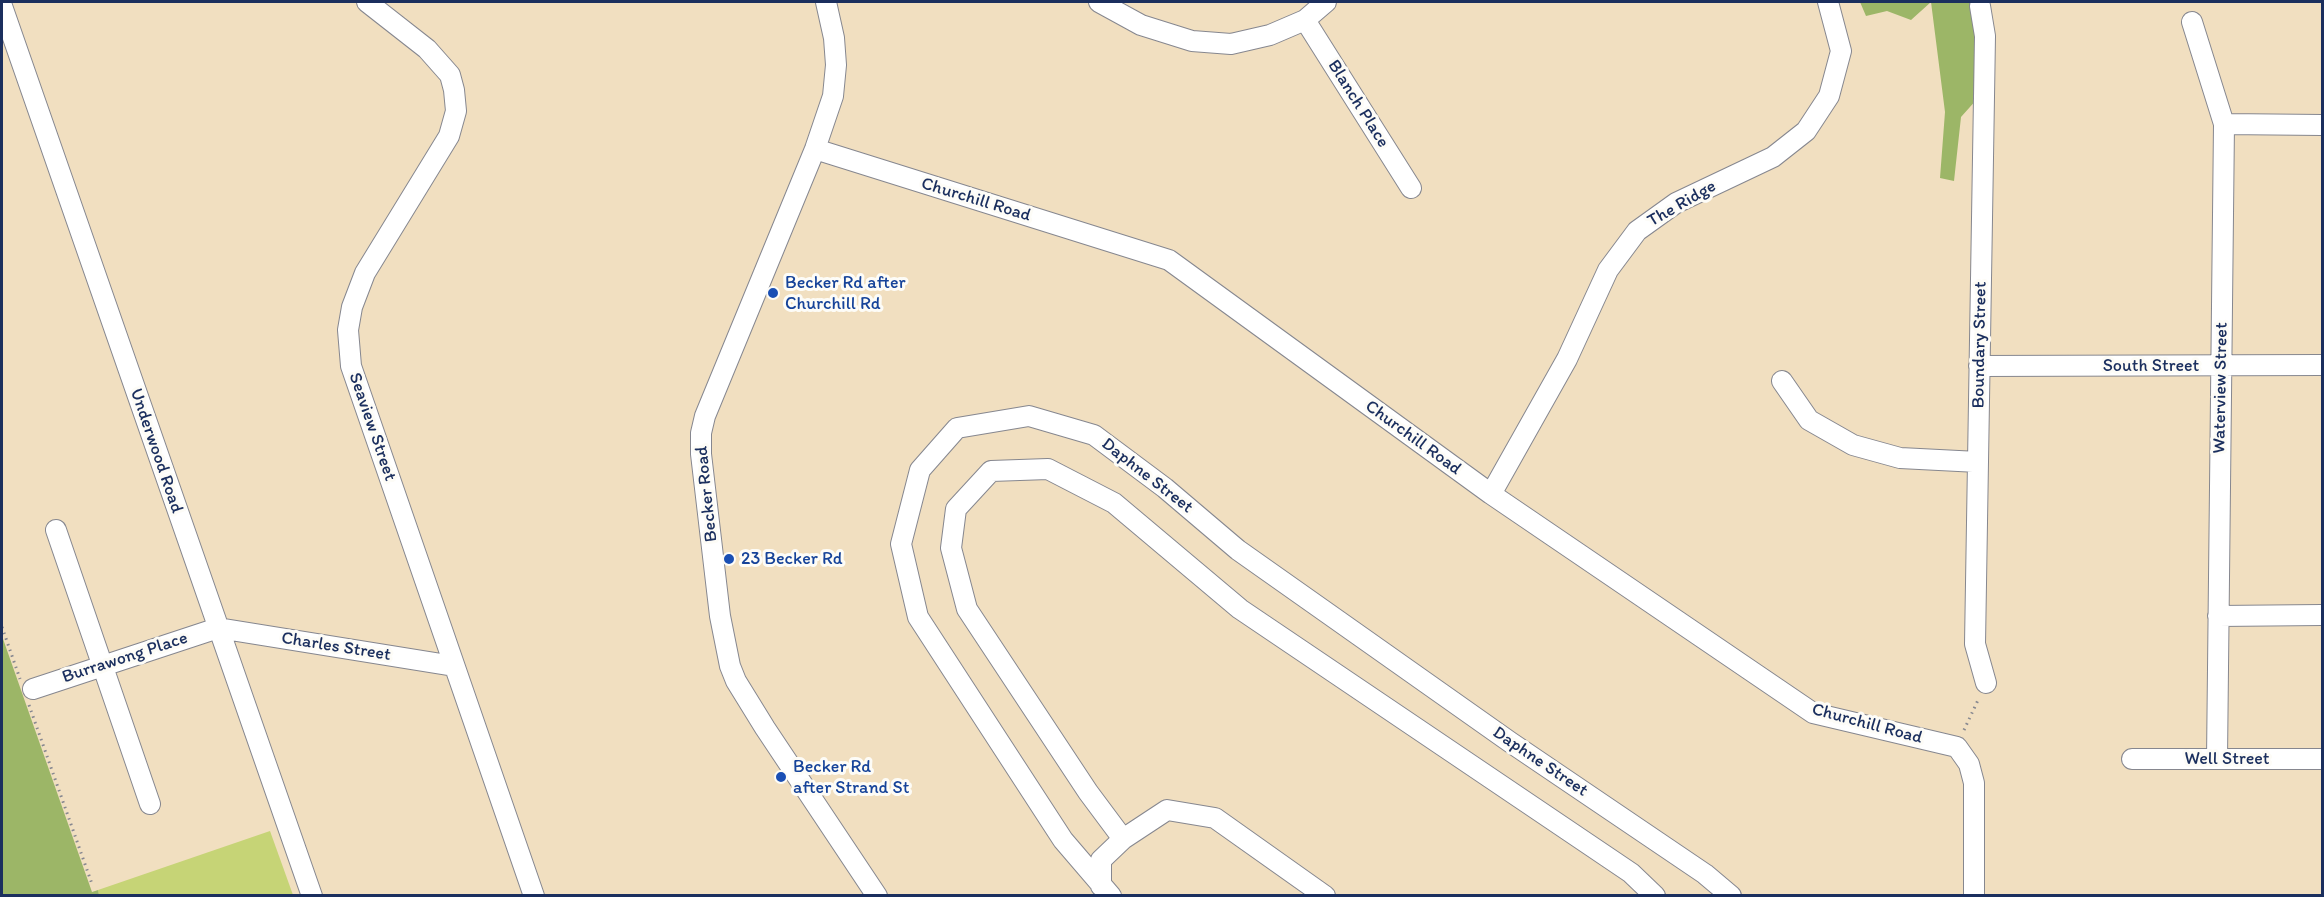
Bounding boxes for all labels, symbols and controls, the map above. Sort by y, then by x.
street label: Blanch Place [1323,56,1393,152]
street label: Churchill Road [918,173,1034,227]
street label: The Ridge [1644,176,1720,232]
place label: Becker Rd after Churchill Rd [785,272,906,314]
street label: Boundary Street [1968,281,1992,409]
marker: Becker Rd after Churchill Rd [766,286,780,300]
street label: Waterview Street [2209,322,2233,454]
street label: South Street [2103,355,2199,377]
street label: Seaview Street [343,370,401,484]
street label: Underwood Road [125,386,187,516]
street label: Churchill Road [1361,396,1465,480]
street label: Daphne Street [1097,434,1197,518]
street label: Becker Road [691,445,723,543]
place label: 23 Becker Rd [741,548,843,570]
marker: 23 Becker Rd [722,552,736,566]
street label: Burrawong Place [60,628,190,688]
street label: Charles Street [280,628,392,666]
street label: Churchill Road [1809,699,1925,749]
street label: Daphne Street [1488,722,1592,802]
street label: Well Street [2184,748,2270,770]
place label: Becker Rd after Strand St [793,756,909,798]
marker: Becker Rd after Strand St [774,770,788,784]

